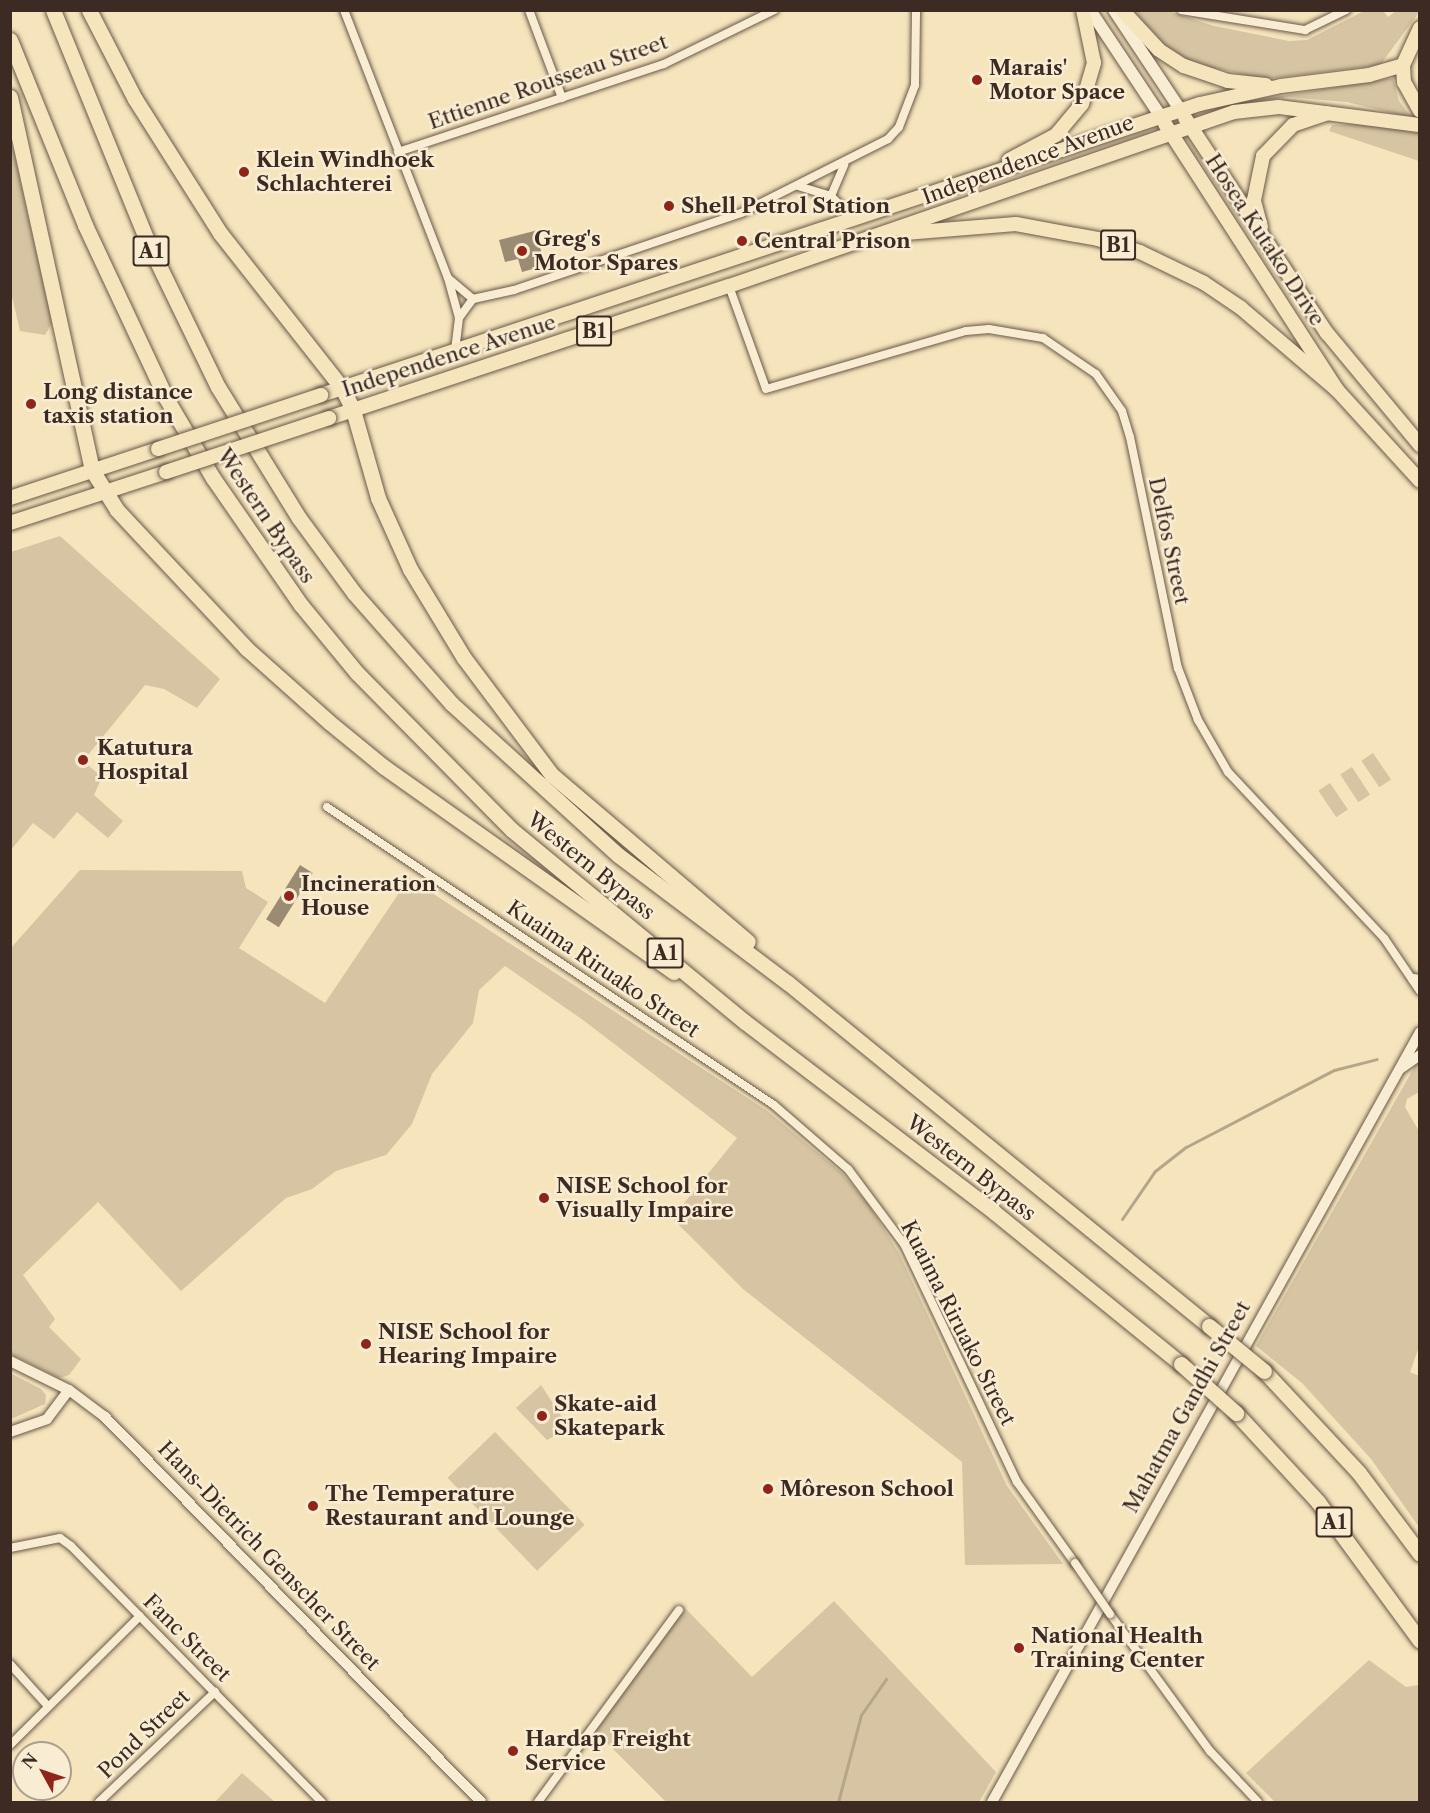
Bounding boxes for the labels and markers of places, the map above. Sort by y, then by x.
place label: Marais' Motor Space [989,55,1125,105]
marker: Marais' Motor Space [970,73,984,87]
place label: Klein Windhoek Schlachterei [256,147,435,197]
marker: Klein Windhoek Schlachterei [237,165,251,179]
place label: Shell Petrol Station [681,193,890,219]
marker: Shell Petrol Station [662,199,676,213]
place label: Greg's Motor Spares [534,226,678,276]
place label: Central Prison [754,228,911,254]
marker: Central Prison [735,234,749,248]
marker: Greg's Motor Spares [515,244,529,258]
place label: Long distance taxis station [43,379,193,429]
marker: Long distance taxis station [24,397,38,411]
place label: Katutura Hospital [97,735,193,785]
marker: Katutura Hospital [74,751,92,769]
place label: Incineration House [301,871,436,921]
marker: Incineration House [282,889,296,903]
place label: NISE School for Visually Impaire [556,1173,734,1223]
marker: NISE School for Visually Impaire [537,1191,551,1205]
place label: NISE School for Hearing Impaire [378,1319,557,1369]
marker: NISE School for Hearing Impaire [359,1337,373,1351]
place label: Skate-aid Skatepark [554,1391,664,1441]
marker: Skate-aid Skatepark [535,1409,549,1423]
place label: Môreson School [780,1476,954,1502]
place label: The Temperature Restaurant and Lounge [325,1481,575,1531]
marker: Môreson School [761,1482,775,1496]
marker: The Temperature Restaurant and Lounge [306,1499,320,1513]
place label: National Health Training Center [1031,1623,1205,1673]
marker: National Health Training Center [1012,1641,1026,1655]
place label: Hardap Freight Service [525,1726,691,1776]
marker: Hardap Freight Service [506,1744,520,1758]

